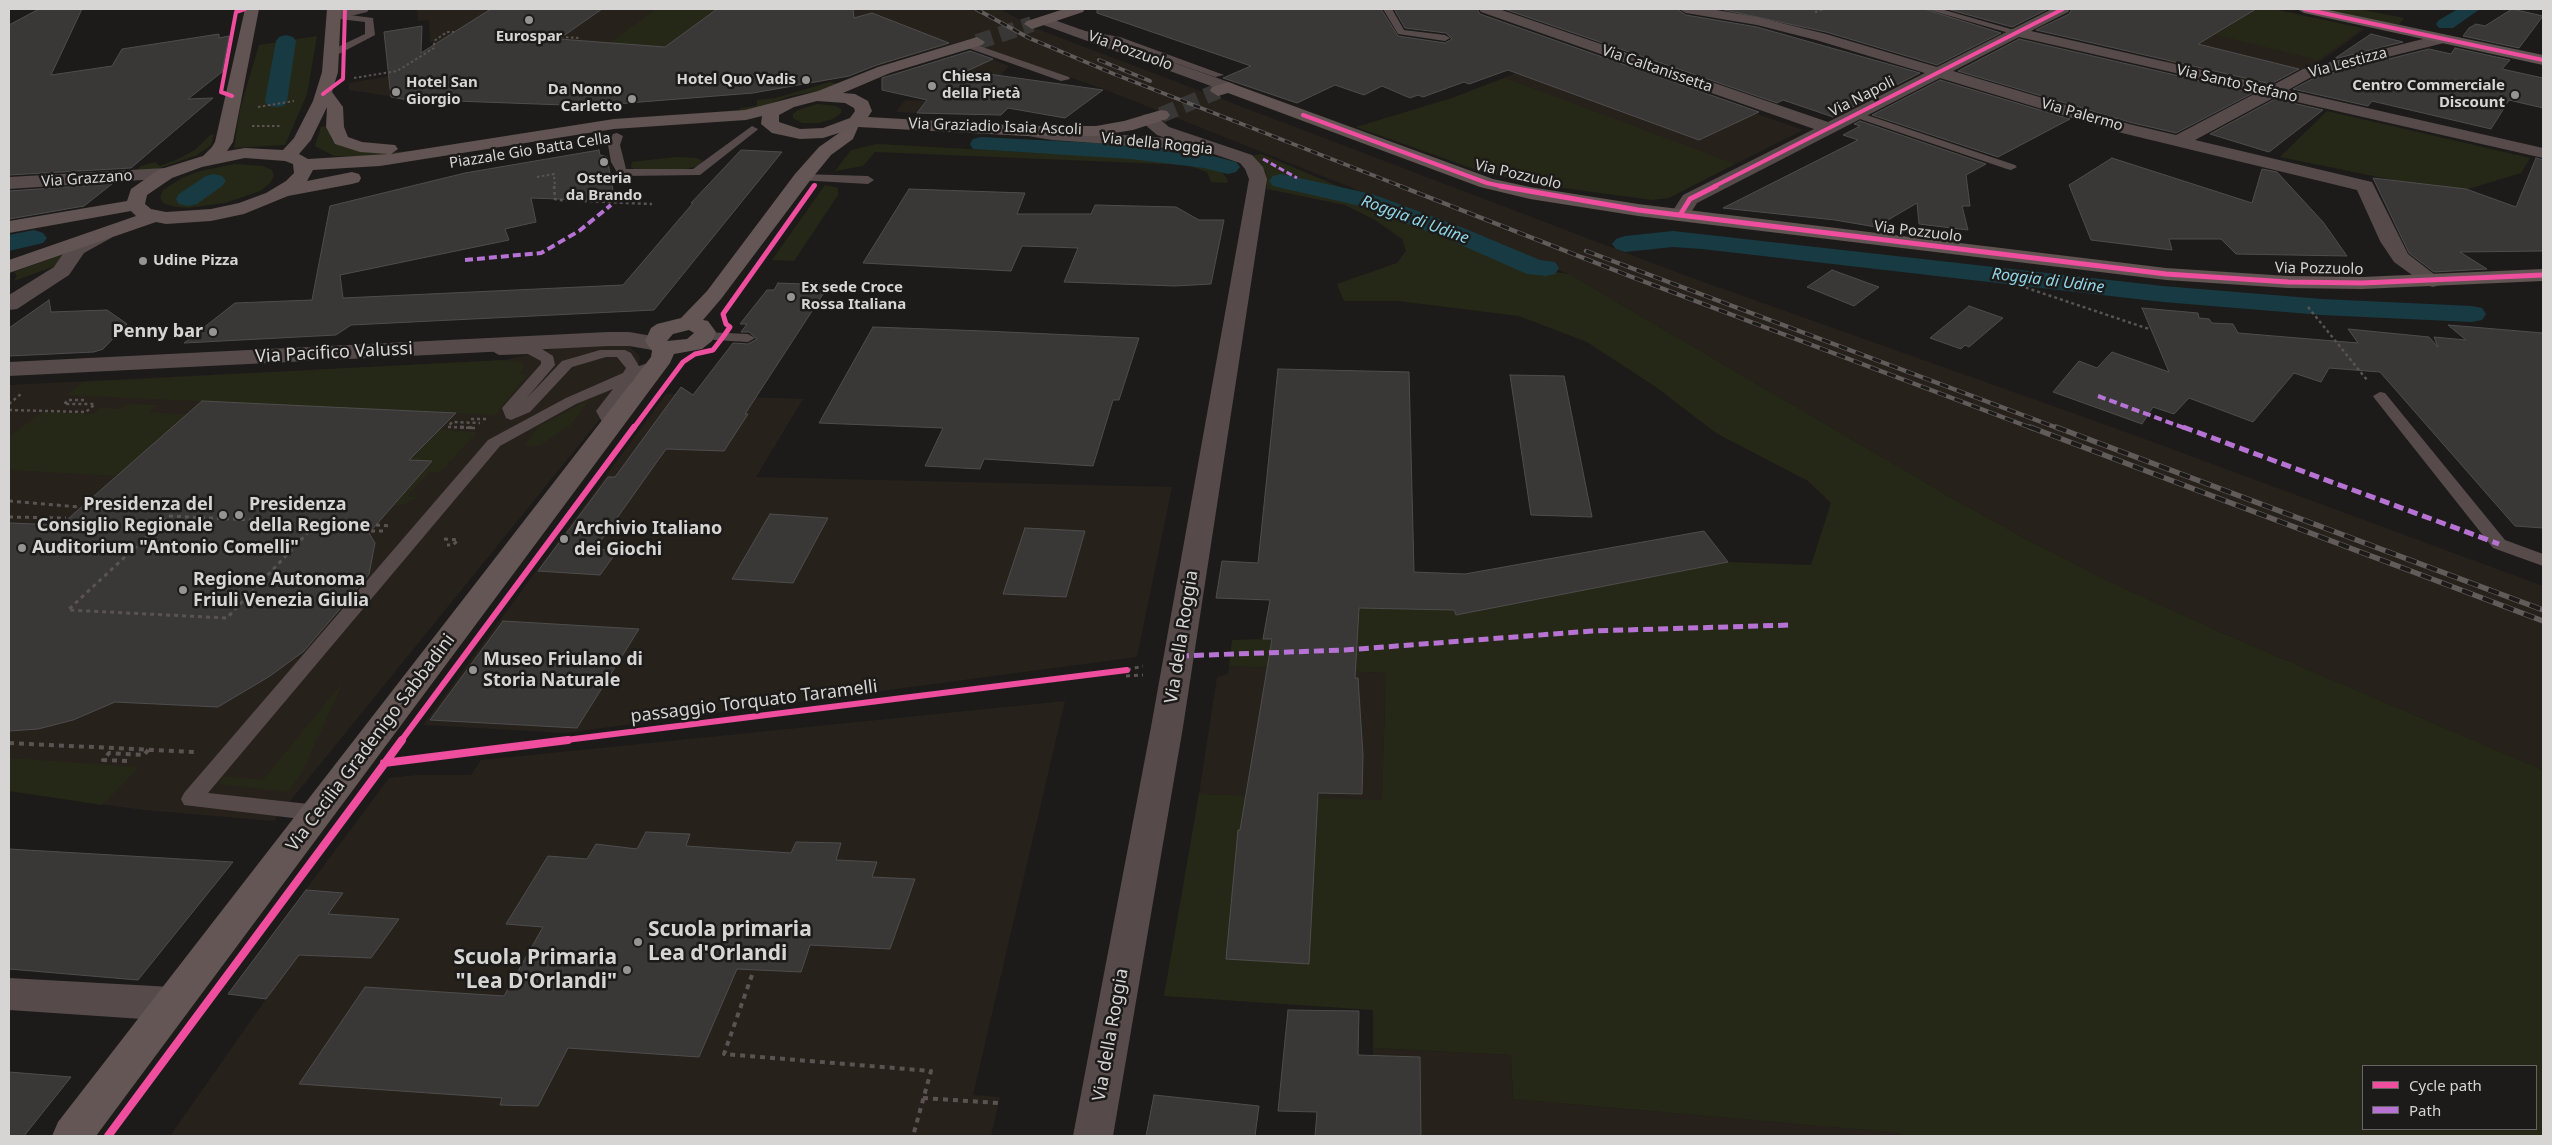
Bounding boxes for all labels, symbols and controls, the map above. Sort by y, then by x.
marker: Eurospar [523,14,535,26]
street label: Via Pozzuolo [1085,27,1175,75]
place label: Eurospar [496,28,562,46]
street label: Via Caltanissetta [1599,42,1715,96]
street label: Via Lestizza [2307,44,2389,82]
street label: Via Santo Stefano [2175,61,2299,107]
place label: Chiesa della Pietà [942,68,1021,103]
place label: Hotel Quo Vadis [676,71,796,89]
street label: Via Napoli [1826,73,1898,121]
place label: Hotel San Giorgio [406,74,478,109]
marker: Hotel Quo Vadis [800,74,812,86]
place label: Centro Commerciale Discount [2352,77,2505,112]
marker: Chiesa della Pietà [926,80,938,92]
place label: Da Nonno Carletto [548,81,622,116]
marker: Hotel San Giorgio [390,86,402,98]
marker: Centro Commerciale Discount [2509,89,2521,101]
marker: Da Nonno Carletto [626,93,638,105]
street label: Via Palermo [2039,95,2125,135]
street label: Via Graziadio Isaia Ascoli [908,115,1082,139]
street label: Piazzale Gio Batta Cella [448,129,612,173]
street label: Via della Roggia [1100,129,1214,159]
marker: Osteria da Brando [598,156,610,168]
street label: Via Pozzuolo [1473,156,1563,194]
street label: Via Grazzano [41,167,133,191]
place label: Osteria da Brando [566,170,642,205]
water label: Roggia di Udine [1359,192,1471,248]
street label: Via Pozzuolo [1873,218,1963,246]
place label: Udine Pizza [153,252,238,270]
marker: Udine Pizza [137,255,149,267]
street label: Via Pozzuolo [2275,259,2363,279]
water label: Roggia di Udine [1991,265,2105,297]
place label: Ex sede Croce Rossa Italiana [801,279,906,314]
marker: Ex sede Croce Rossa Italiana [785,291,797,303]
place label: Penny bar [113,321,203,343]
marker: Penny bar [207,326,219,338]
street label: Via Pacifico Valussi [255,338,413,368]
place label: Presidenza del Consiglio Regionale [37,494,213,536]
place label: Presidenza della Regione [249,494,370,536]
marker: Presidenza del Consiglio Regionale [217,509,229,521]
marker: Presidenza della Regione [233,509,245,521]
place label: Archivio Italiano dei Giochi [574,518,722,560]
marker: Archivio Italiano dei Giochi [558,533,570,545]
place label: Auditorium "Antonio Comelli" [32,537,299,559]
marker: Auditorium "Antonio Comelli" [16,542,28,554]
place label: Regione Autonoma Friuli Venezia Giulia [193,569,369,612]
street label: Via della Roggia [1161,569,1203,705]
marker: Regione Autonoma Friuli Venezia Giulia [177,584,189,596]
street label: Via Cecilia Gradenigo Sabbadini [282,630,460,856]
place label: Museo Friulano di Storia Naturale [483,649,643,692]
marker: Museo Friulano di Storia Naturale [467,664,479,676]
street label: passaggio Torquato Taramelli [629,676,879,728]
place label: Scuola primaria Lea d'Orlandi [648,917,812,967]
marker: Scuola primaria Lea d'Orlandi [632,936,644,948]
place label: Scuola Primaria "Lea D'Orlandi" [454,945,617,995]
marker: Scuola Primaria "Lea D'Orlandi" [621,964,633,976]
street label: Via della Roggia [1089,967,1133,1103]
legend [2362,1065,2537,1130]
text: Cycle path [2409,1075,2482,1095]
text: Path [2409,1100,2441,1120]

